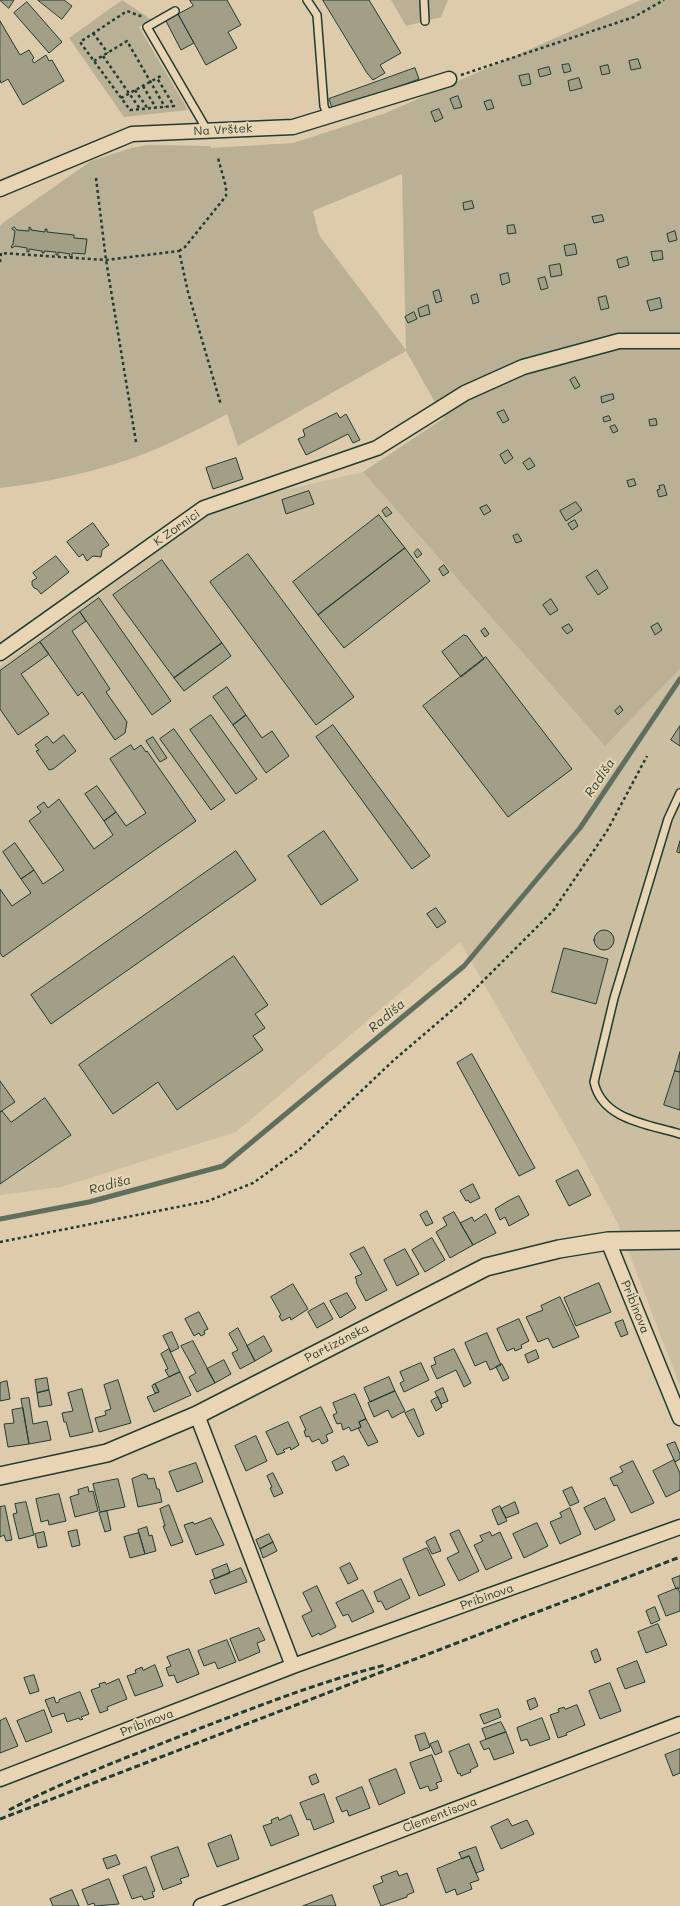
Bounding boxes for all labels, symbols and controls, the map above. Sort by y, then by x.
street label: Na Vrštek [193,121,253,139]
street label: K Zornici [151,507,203,549]
water label: Radiša [581,756,619,800]
water label: Radiša [365,996,409,1036]
water label: Radiša [87,1172,133,1198]
street label: Pribinova [618,1278,652,1336]
street label: Partizánska [302,1321,372,1365]
street label: Pribinova [458,1581,516,1613]
street label: Pribinova [118,1706,176,1740]
street label: Clementisova [401,1794,479,1836]

